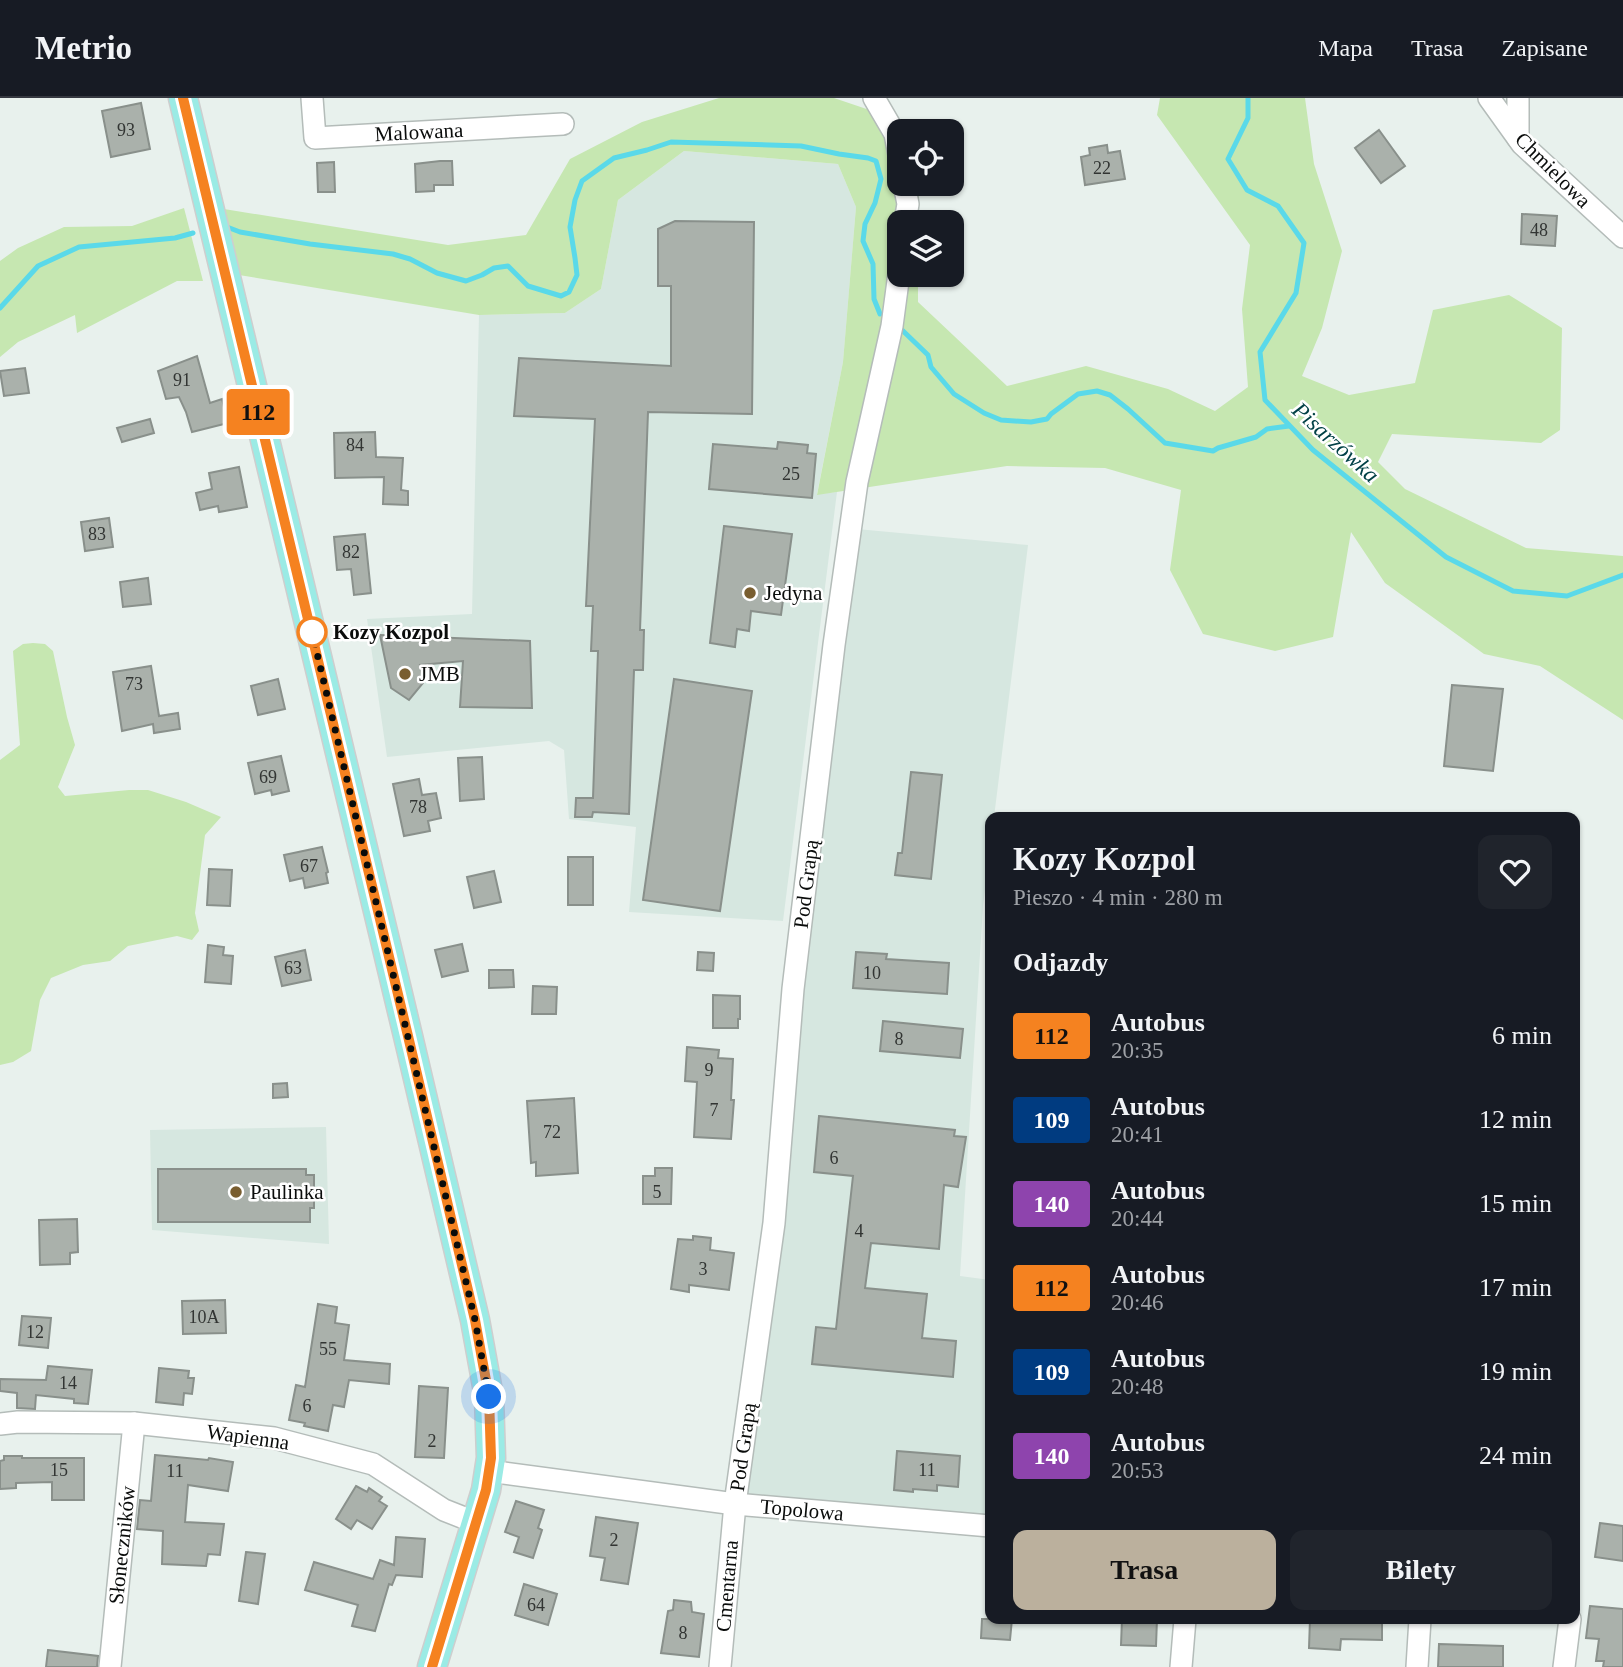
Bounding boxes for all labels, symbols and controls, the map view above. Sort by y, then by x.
text: Metrio [35,30,132,66]
text: Mapa [1318,35,1373,61]
text: Trasa [1411,35,1463,61]
text: Zapisane [1501,35,1588,61]
street label: Malowana [374,118,465,146]
map controls [887,119,964,287]
button: locate [887,119,964,196]
house number: 93 [117,120,135,140]
street label: Chmielowa [1510,127,1596,213]
house number: 22 [1093,158,1111,178]
button: layers [887,210,964,287]
house number: 48 [1530,220,1548,240]
house number: 91 [173,370,191,390]
line badge: 112 [218,389,298,435]
water label: Pisarzówka [1287,396,1384,488]
text: 112 [241,399,275,425]
house number: 84 [346,435,364,455]
house number: 25 [782,464,800,484]
house number: 83 [88,524,106,544]
house number: 82 [342,542,360,562]
place label: Jedyna [764,581,823,605]
marker: Jedyna [742,585,758,601]
marker: Kozy Kozpol [297,617,327,647]
place label: Kozy Kozpol [333,620,449,644]
place label: JMB [419,662,460,686]
marker: JMB [397,666,413,682]
house number: 73 [125,674,143,694]
house number: 69 [259,767,277,787]
house number: 78 [409,797,427,817]
button: heart [1478,835,1552,909]
street label: Pod Grapą [789,838,823,930]
text: Kozy Kozpol [1013,841,1195,877]
house number: 67 [300,856,318,876]
text: Pieszo · 4 min · 280 m [1013,885,1223,910]
text: Odjazdy [1013,948,1108,977]
house number: 63 [284,958,302,978]
house number: 10 [863,963,881,983]
text: Autobus [1111,1008,1205,1037]
text: 6 min [1492,1021,1552,1050]
text: 112 [1034,1023,1069,1049]
house number: 8 [895,1029,904,1049]
text: 20:35 [1111,1038,1163,1063]
house number: 9 [705,1060,714,1080]
text: Autobus [1111,1092,1205,1121]
house number: 7 [710,1100,719,1120]
text: 12 min [1479,1105,1552,1134]
text: 109 [1034,1107,1070,1133]
house number: 72 [543,1122,561,1142]
text: 20:41 [1111,1122,1163,1147]
house number: 6 [830,1148,839,1168]
text: Autobus [1111,1176,1205,1205]
place label: Paulinka [250,1180,324,1204]
house number: 5 [653,1182,662,1202]
marker: Paulinka [228,1184,244,1200]
text: 15 min [1479,1189,1552,1218]
text: 140 [1034,1191,1070,1217]
text: 20:44 [1111,1206,1163,1231]
house number: 4 [855,1221,864,1241]
house number: 3 [699,1259,708,1279]
text: Autobus [1111,1260,1205,1289]
text: 17 min [1479,1273,1552,1302]
text: 112 [1034,1275,1069,1301]
text: 20:46 [1111,1290,1163,1315]
house number: 10A [189,1307,220,1327]
house number: 12 [26,1322,44,1342]
house number: 55 [319,1339,337,1359]
text: Autobus [1111,1344,1205,1373]
text: 19 min [1479,1357,1552,1386]
text: 109 [1034,1359,1070,1385]
house number: 14 [59,1373,77,1393]
text: 20:48 [1111,1374,1163,1399]
your location [471,1379,506,1414]
house number: 6 [303,1396,312,1416]
street label: Pod Grapą [725,1400,761,1493]
street label: Wapienna [205,1419,292,1455]
text: Autobus [1111,1428,1205,1457]
house number: 2 [428,1431,437,1451]
text: 24 min [1479,1441,1552,1470]
text: 140 [1034,1443,1070,1469]
text: 20:53 [1111,1458,1163,1483]
house number: 15 [50,1460,68,1480]
house number: 11 [918,1460,936,1480]
house number: 11 [166,1461,184,1481]
street label: Słoneczników [104,1484,140,1605]
street label: Topolowa [759,1494,845,1526]
house number: 2 [610,1530,619,1550]
button: Trasa [1013,1530,1276,1610]
button: Bilety [1290,1530,1552,1610]
street label: Cmentarna [711,1538,743,1633]
house number: 64 [527,1595,545,1615]
house number: 8 [679,1623,688,1643]

